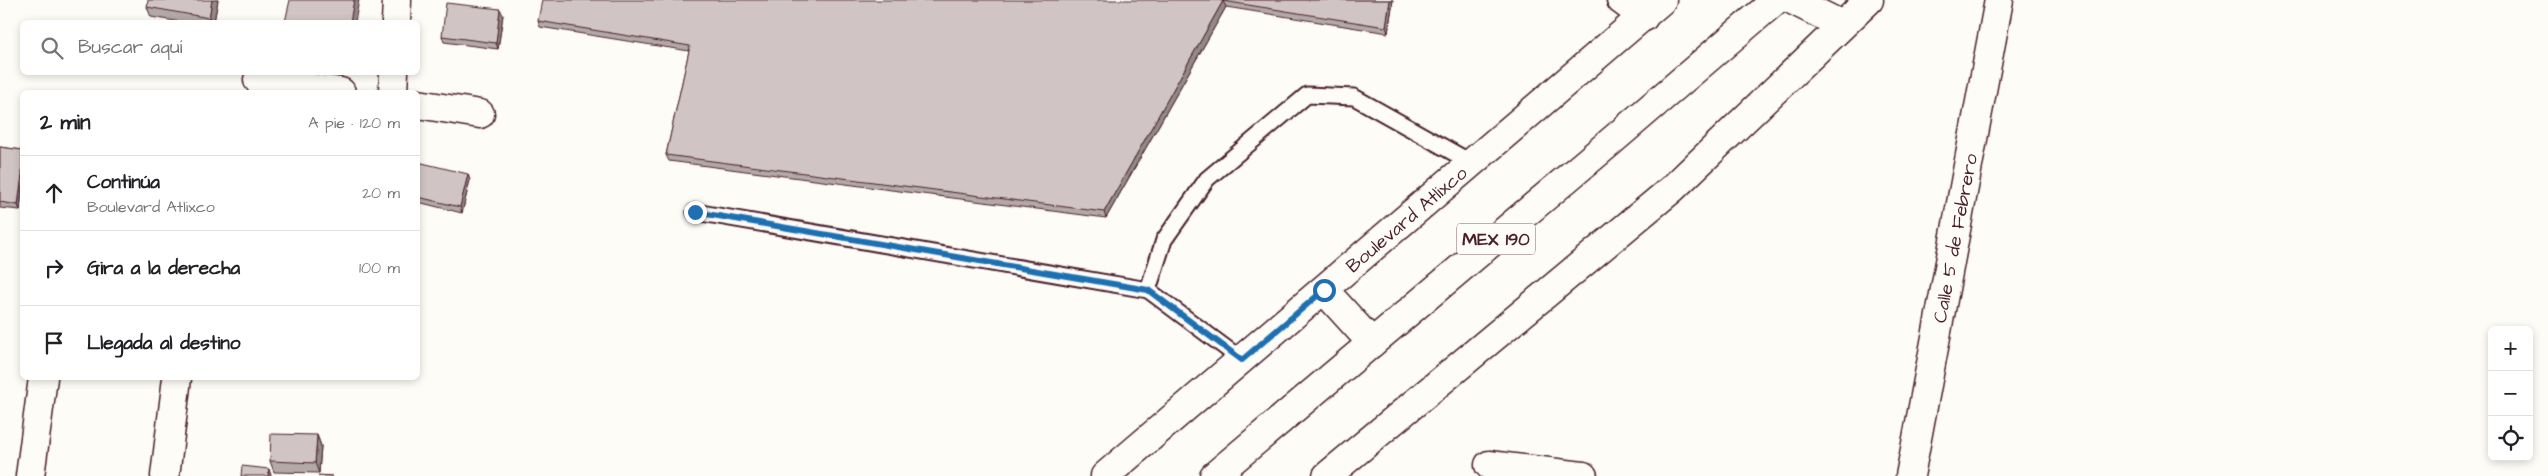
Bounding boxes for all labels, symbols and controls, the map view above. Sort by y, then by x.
search box [20,20,420,75]
icon: search [38,34,66,62]
text: Buscar aquí [78,34,182,61]
text: 2 min [40,108,90,137]
text: A pie · 120 m [308,112,400,134]
street label: Calle 5 de Febrero [1927,151,1985,325]
street label: Boulevard Atlixco [1340,160,1474,279]
text: Continúa [87,169,160,196]
icon: ahead [40,179,68,207]
text: 20 m [362,182,400,204]
text: Boulevard Atlixco [87,196,215,218]
route end [684,201,707,224]
road number: MEX 190 [1457,223,1535,254]
icon: right [40,254,68,282]
text: Gira a la derecha [87,255,240,282]
text: 100 m [359,257,400,279]
route start [1313,279,1336,302]
map controls [2488,326,2533,461]
button: + [2488,326,2533,371]
icon: arrive [40,329,68,357]
text: Llegada al destino [87,330,240,357]
button: − [2488,371,2533,416]
button: locate [2488,416,2533,461]

